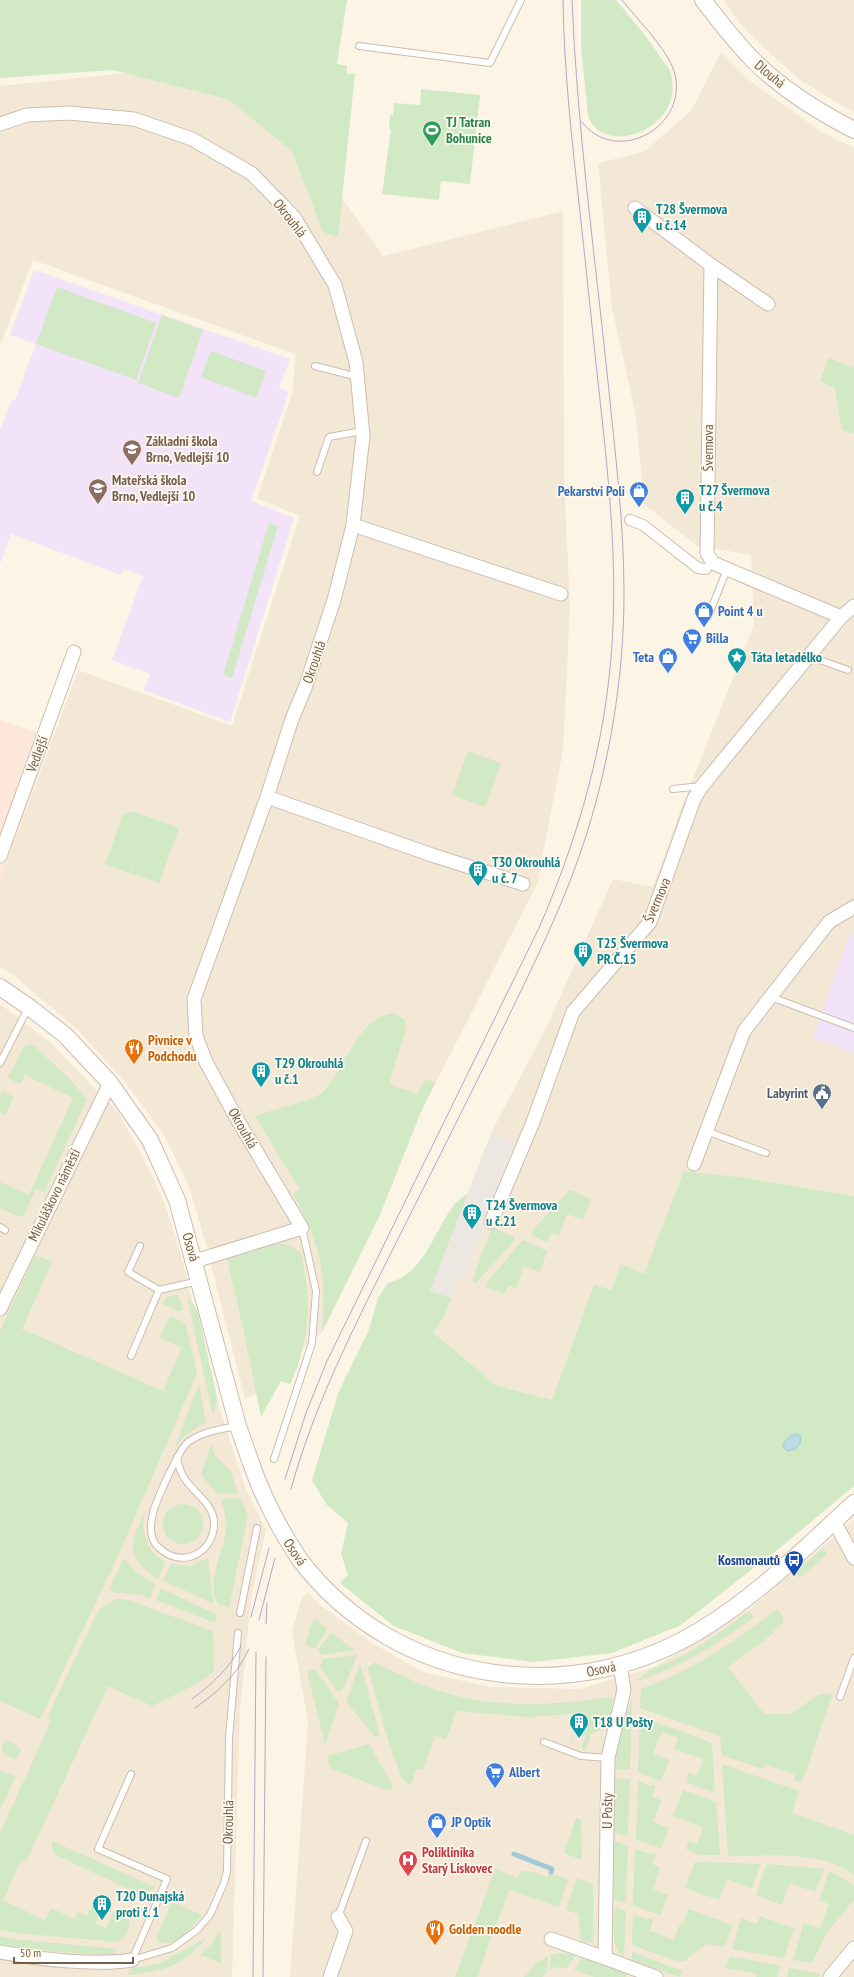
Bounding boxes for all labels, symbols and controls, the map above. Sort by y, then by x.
street label: Dlouhá [751,56,789,92]
place label: TJ Tatran Bohunice [446,113,492,147]
sports icon: TJ Tatran Bohunice [421,119,443,147]
street label: Okrouhlá [269,195,311,241]
place label: T28 Švermova u č.14 [656,200,728,234]
building icon: T28 Švermova u č.14 [631,206,653,234]
street label: Švermova [699,424,717,472]
place label: Základní škola Brno, Vedlejší 10 [146,432,230,466]
school or university icon: Základní škola Brno, Vedlejší 10 [121,438,143,466]
place label: Mateřská škola Brno, Vedlejší 10 [112,471,196,505]
school or university icon: Mateřská škola Brno, Vedlejší 10 [87,477,109,505]
shop icon: Pekarstvi Poli [628,480,650,508]
place label: T27 Švermova u č.4 [699,481,770,515]
place label: Pekarstvi Poli [558,482,625,500]
building icon: T27 Švermova u č.4 [674,487,696,515]
shop icon: Point 4 u [693,600,715,628]
place label: Point 4 u [718,602,763,620]
supermarket icon: Billa [681,627,703,655]
place label: Billa [706,629,729,647]
street label: Okrouhlá [298,638,330,686]
shop icon: Teta [657,646,679,674]
place icon: Táta letadélko [726,646,748,674]
place label: Teta [633,648,654,666]
place label: Táta letadélko [751,648,822,666]
street label: Vedlejší [22,733,52,776]
place label: T30 Okrouhlá u č. 7 [492,853,560,887]
building icon: T30 Okrouhlá u č. 7 [467,859,489,887]
street label: Švermova [640,875,674,925]
place label: T25 Švermova PR.Č.15 [597,934,669,968]
building icon: T25 Švermova PR.Č.15 [572,940,594,968]
place label: Pivnice v Podchodu [148,1031,197,1065]
restaurant icon: Pivnice v Podchodu [123,1037,145,1065]
place label: T29 Okrouhlá u č.1 [275,1054,343,1088]
building icon: T29 Okrouhlá u č.1 [250,1060,272,1088]
public building icon: Labyrint [811,1082,833,1110]
place label: Labyrint [767,1084,808,1102]
street label: Okrouhlá [224,1104,262,1152]
street label: Mikuláškovo náměstí [24,1146,84,1244]
place label: T24 Švermova u č.21 [486,1196,558,1230]
building icon: T24 Švermova u č.21 [461,1202,483,1230]
street label: Osová [178,1230,204,1264]
street label: Osová [279,1535,311,1569]
bus stop icon: Kosmonautů [783,1549,805,1577]
place label: Kosmonautů [718,1551,780,1569]
street label: Osová [585,1657,617,1681]
building icon: T18 U Pošty [568,1711,590,1739]
place label: T18 U Pošty [593,1713,653,1731]
supermarket icon: Albert [484,1761,506,1789]
place label: Albert [508,1763,540,1781]
street label: U Pošty [598,1792,616,1829]
street label: Okrouhlá [219,1800,237,1844]
shop icon: JP Optik [426,1811,448,1839]
place label: JP Optik [450,1813,491,1831]
place label: Poliklinika Starý Lískovec [422,1843,492,1877]
hospital icon: Poliklinika Starý Lískovec [397,1849,419,1877]
place label: T20 Dunajská proti č. 1 [116,1887,185,1921]
building icon: T20 Dunajská proti č. 1 [91,1893,113,1921]
restaurant icon: Golden noodle [424,1918,446,1946]
place label: Golden noodle [449,1920,521,1938]
scale bar [14,1939,133,1965]
text: 50 m [20,1945,41,1960]

